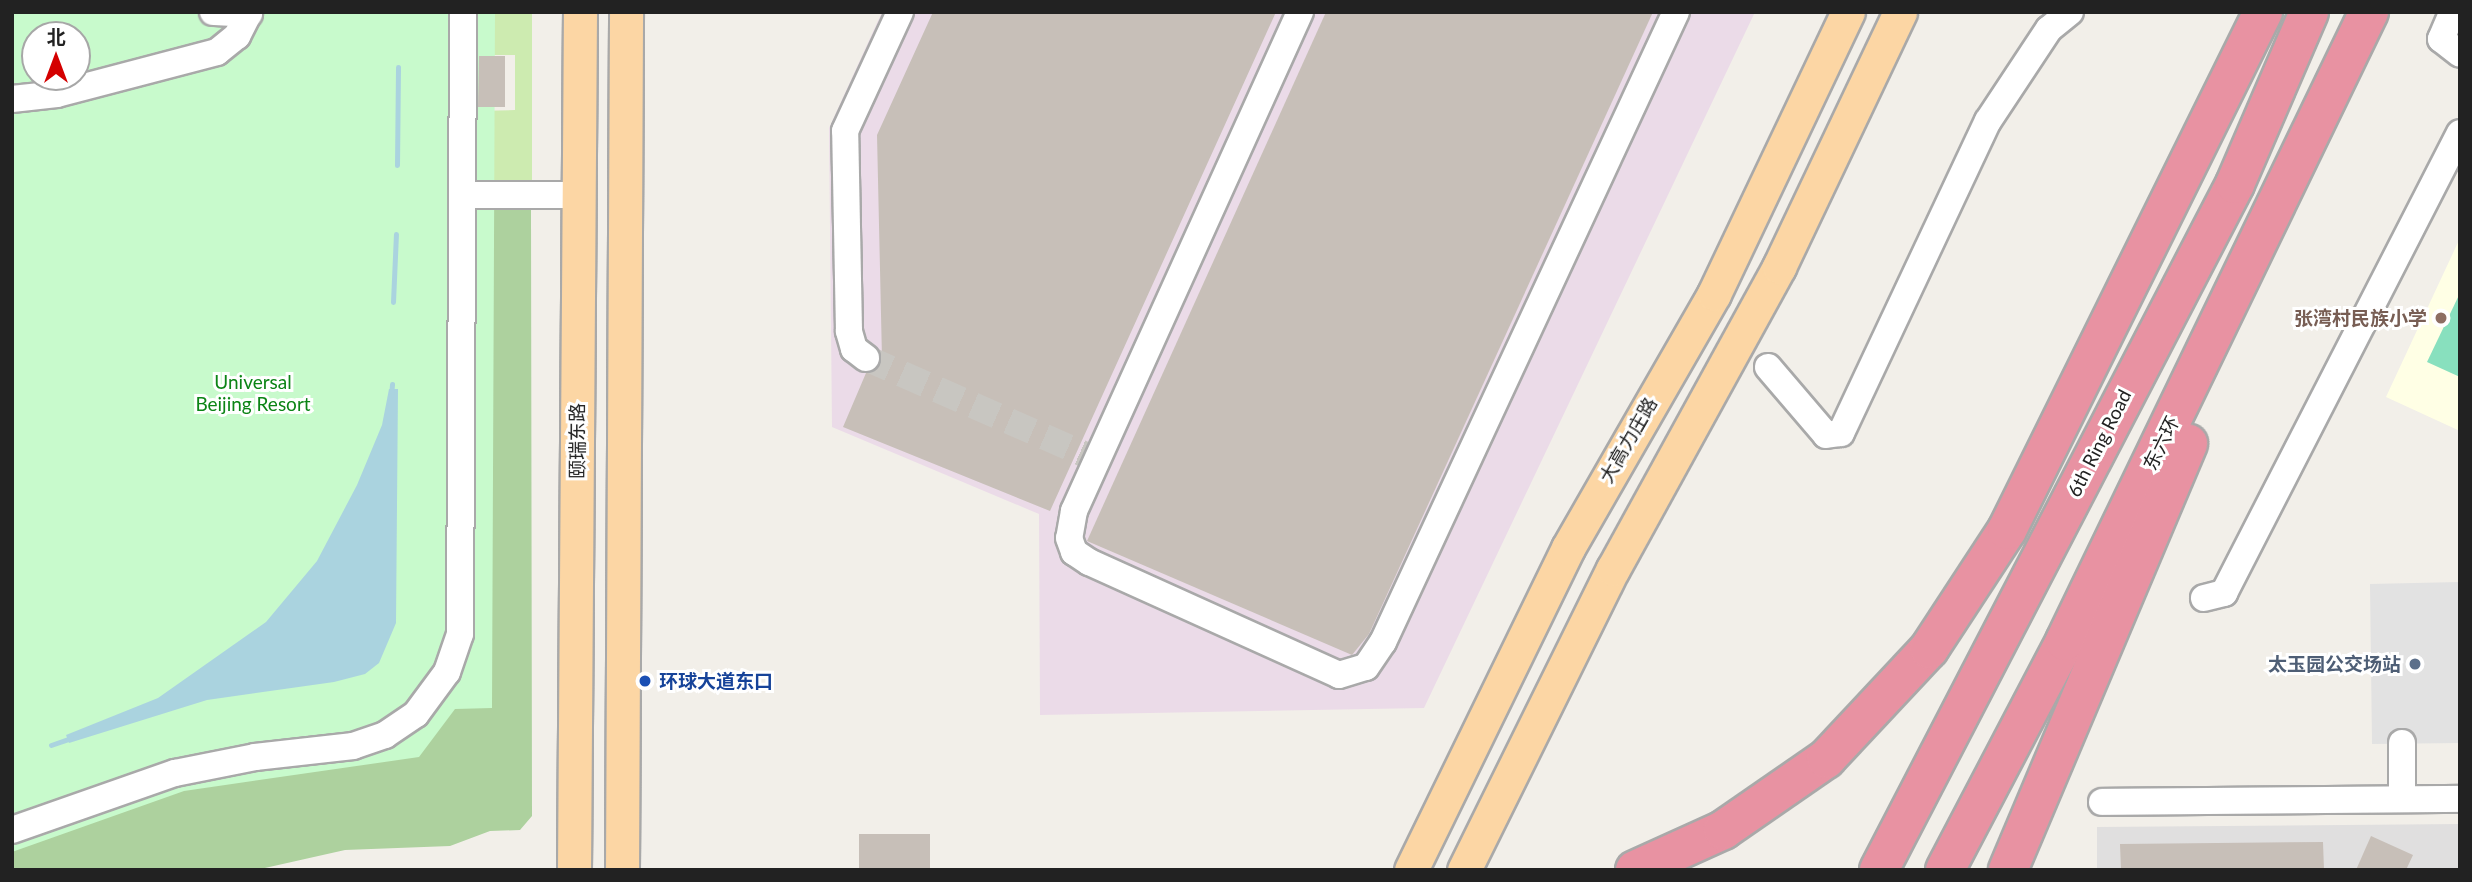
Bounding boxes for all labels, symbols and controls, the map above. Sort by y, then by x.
north arrow [21,21,91,91]
text: 北 [46,25,66,48]
place label: 张湾村民族小学 [2294,307,2427,329]
marker: 张湾村民族小学 [2433,310,2449,326]
park label: Universal Beijing Resort [195,371,311,415]
street label: 6th Ring Road [2062,386,2136,500]
street label: 大高力庄路 [1594,393,1662,487]
street label: 颐瑞东路 [566,403,588,479]
street label: 东六环 [2138,412,2184,474]
place label: 太玉园公交场站 [2268,653,2401,675]
marker: 太玉园公交场站 [2407,656,2423,672]
place label: 环球大道东口 [659,670,773,692]
marker: 环球大道东口 [637,673,653,689]

